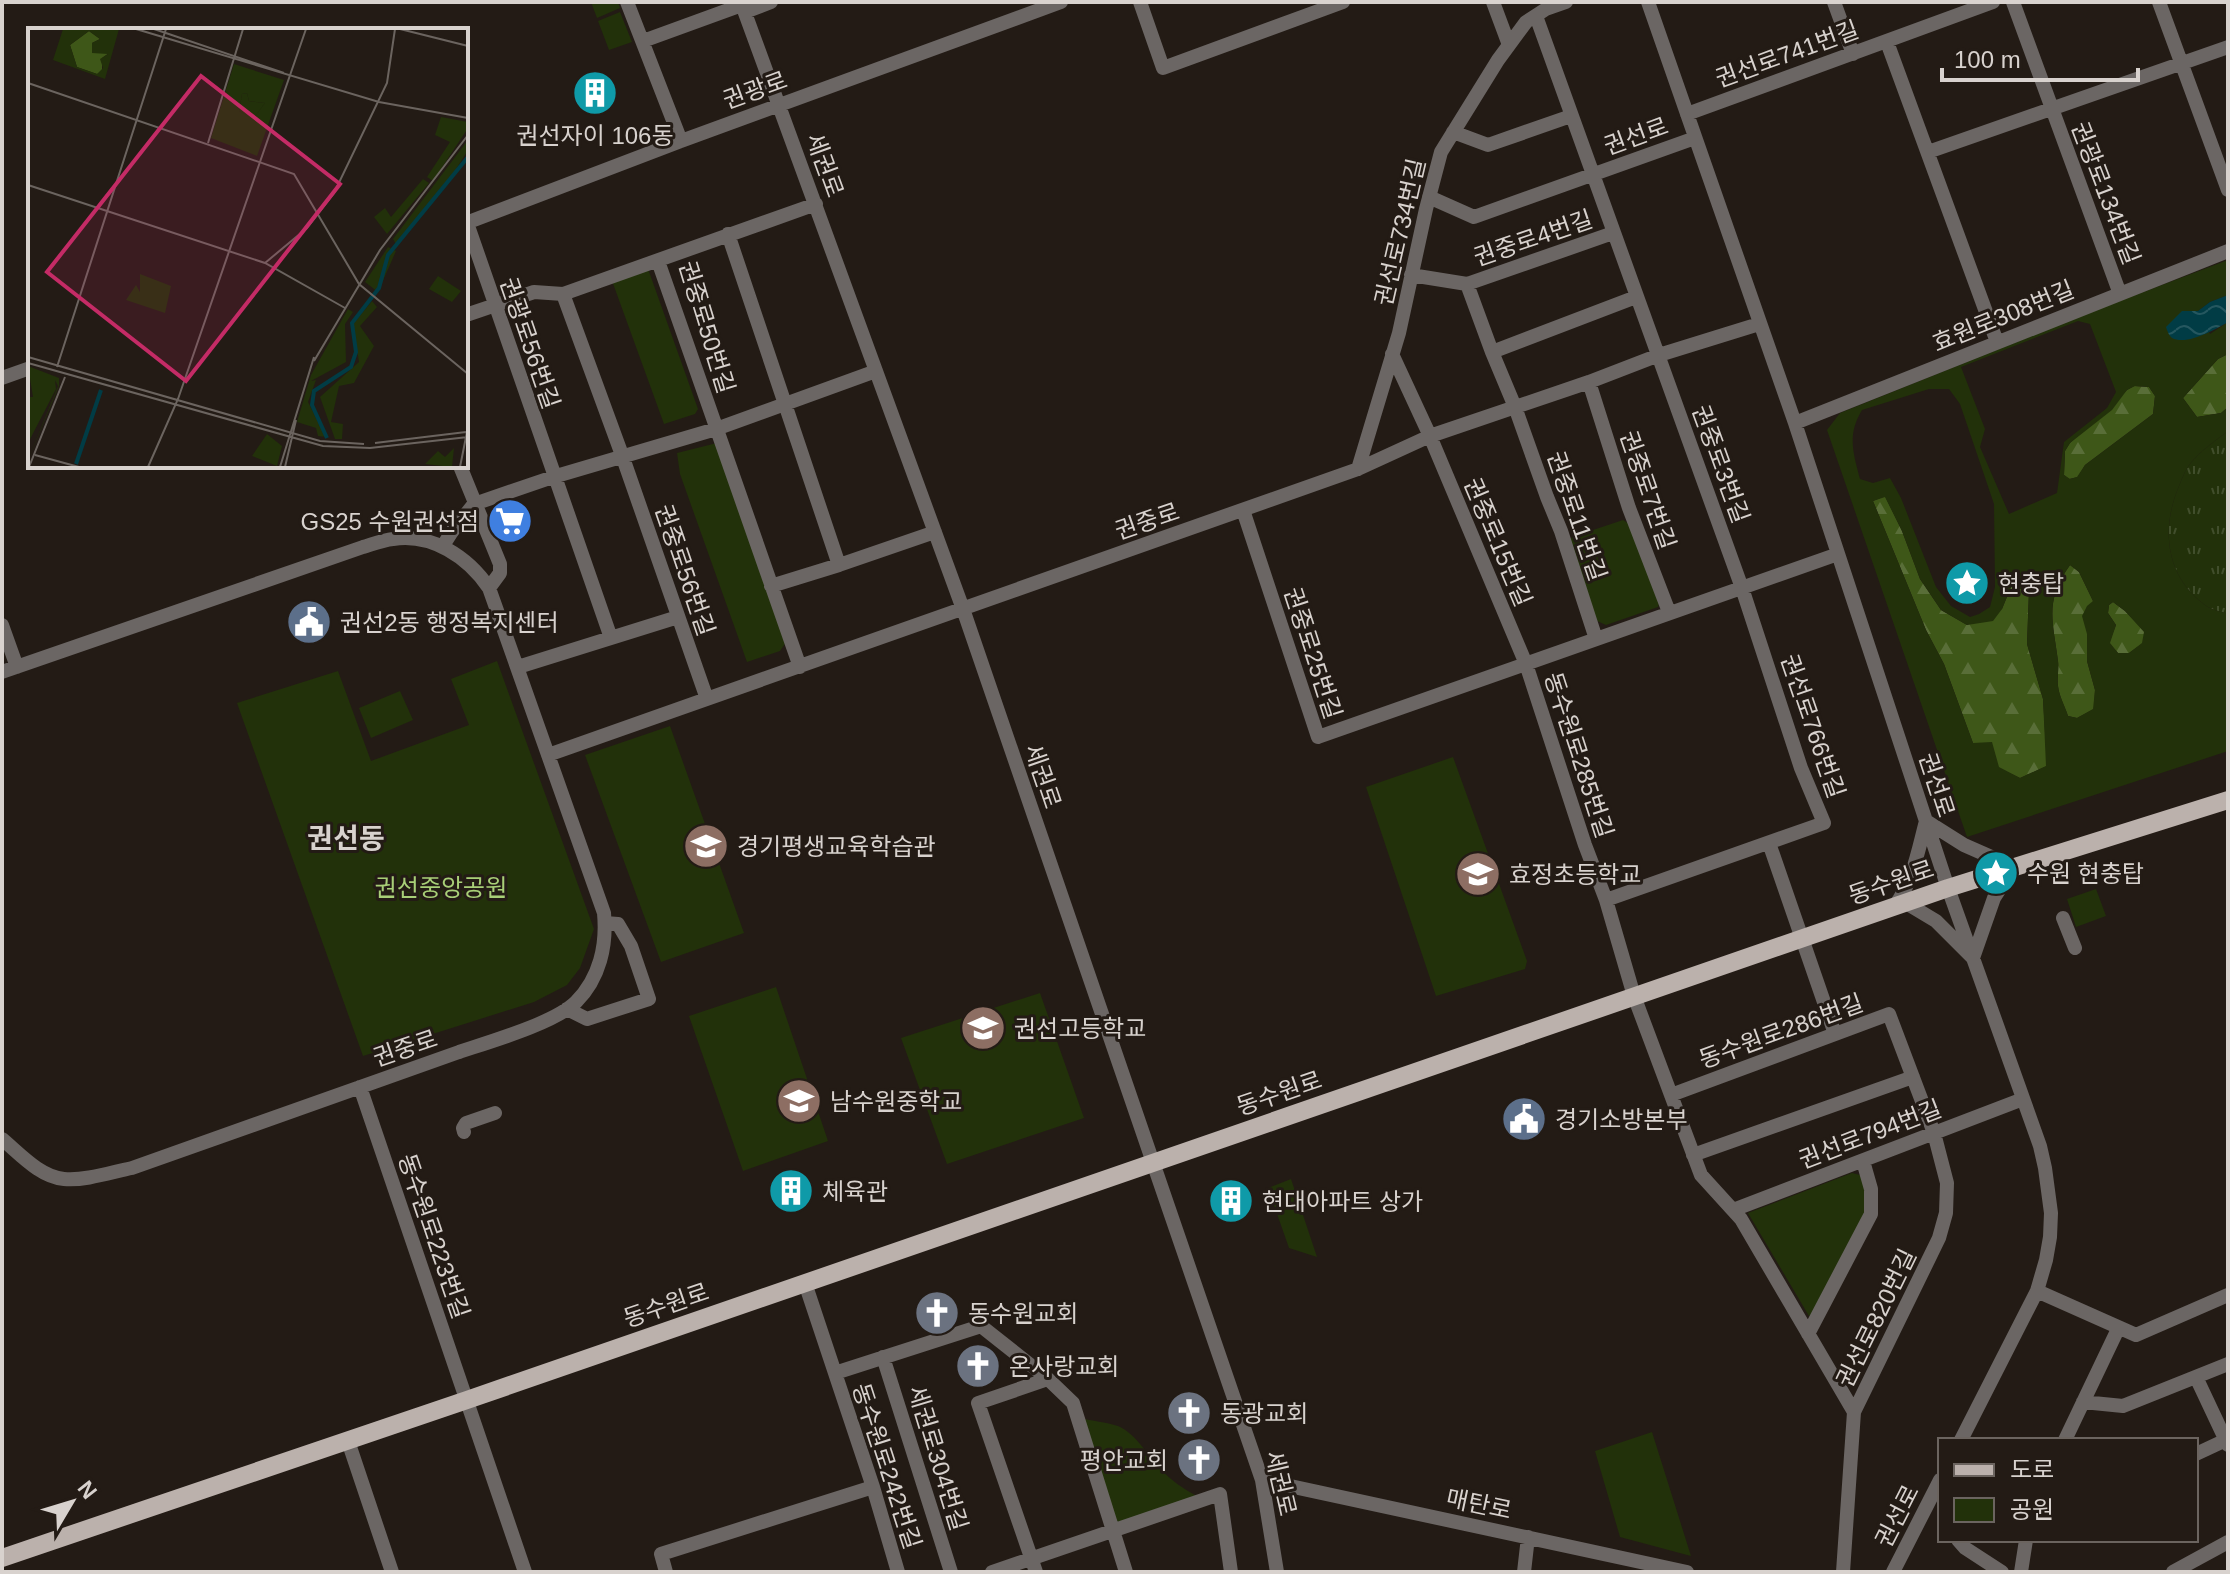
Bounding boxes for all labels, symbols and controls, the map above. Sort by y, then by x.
street label: 권선로741번길 [1712,16,1862,92]
inset map [28,28,468,468]
scale bar [1942,32,2138,82]
text: 100 m [1954,46,2021,73]
street label: 권광로 [719,66,791,114]
building icon: 권선자이 106동 [571,69,619,117]
street label: 권선로 [1600,112,1672,160]
street label: 권광로134번길 [2066,118,2146,268]
place label: 권선자이 106동 [516,122,674,149]
street label: 세권로 [801,129,849,201]
street label: 권선로734번길 [1370,156,1430,308]
street label: 권중로4번길 [1470,205,1596,271]
street label: 권중로50번길 [674,257,740,397]
street label: 권광로56번길 [495,274,565,412]
street label: 효원로308번길 [1928,275,2078,357]
street label: 권중로3번길 [1687,401,1755,527]
street label: 권중로7번길 [1615,427,1681,553]
street label: 권중로11번길 [1542,448,1612,584]
street label: 권중로15번길 [1459,474,1537,610]
supermarket icon: GS25 수원권선점 [486,497,534,545]
street label: 권중로 [1111,497,1183,545]
street label: 권중로56번길 [650,501,720,639]
place label: GS25 수원권선점 [301,508,479,535]
place icon: 현충탑 [1943,559,1991,607]
place label: 현충탑 [1998,570,2064,597]
street label: 권중로25번길 [1279,584,1347,722]
public building icon: 권선2동 행정복지센터 [285,598,333,646]
place label: 권선2동 행정복지센터 [340,609,559,636]
street label: 권선로766번길 [1776,650,1850,802]
street label: 동수원로285번길 [1540,669,1618,841]
street label: 세권로 [1019,740,1067,812]
street label: 권선로 [1914,749,1960,821]
school or university icon: 경기평생교육학습관 [682,822,730,870]
district label: 권선동 [307,823,385,854]
place label: 경기평생교육학습관 [737,833,936,860]
place icon: 수원 현충탑 [1972,849,2020,897]
school or university icon: 효정초등학교 [1454,850,1502,898]
street label: 동수원로 [1845,855,1937,909]
place label: 수원 현충탑 [2027,860,2144,887]
place label: 효정초등학교 [1509,861,1641,888]
park label: 권선중앙공원 [375,874,507,901]
street label: 동수원로286번길 [1695,989,1867,1073]
school or university icon: 권선고등학교 [959,1004,1007,1052]
place label: 권선고등학교 [1014,1015,1146,1042]
street label: 권중로 [369,1024,441,1072]
street label: 동수원로 [1233,1066,1325,1120]
school or university icon: 남수원중학교 [775,1077,823,1125]
place label: 남수원중학교 [830,1088,962,1115]
street label: 권선로794번길 [1795,1094,1945,1174]
public building icon: 경기소방본부 [1500,1095,1548,1143]
place label: 경기소방본부 [1555,1106,1687,1133]
street label: 동수원로223번길 [393,1150,475,1322]
building icon: 체육관 [767,1167,815,1215]
building icon: 현대아파트 상가 [1207,1177,1255,1225]
place label: 체육관 [822,1178,888,1205]
place label: 현대아파트 상가 [1262,1188,1423,1215]
street label: 권선로820번길 [1831,1244,1921,1392]
street label: 동수원로 [620,1278,712,1332]
church icon: 동수원교회 [913,1289,961,1337]
place label: 동수원교회 [968,1300,1078,1327]
church icon: 온사랑교회 [954,1342,1002,1390]
place label: 온사랑교회 [1009,1353,1119,1380]
street label: 동수원로242번길 [848,1380,926,1552]
street label: 세권로304번길 [903,1382,973,1534]
church icon: 동광교회 [1165,1389,1213,1437]
place label: 동광교회 [1220,1400,1308,1427]
church icon: 평안교회 [1175,1436,1223,1484]
legend [1938,1438,2198,1542]
place label: 평안교회 [1080,1447,1168,1474]
street label: 세권로 [1260,1448,1302,1518]
text: 도로 [2010,1456,2054,1483]
north arrow [32,1462,112,1542]
text: N [73,1476,102,1504]
street label: 권선로 [1870,1480,1924,1552]
street label: 매탄로 [1444,1484,1514,1524]
text: 공원 [2010,1496,2054,1523]

